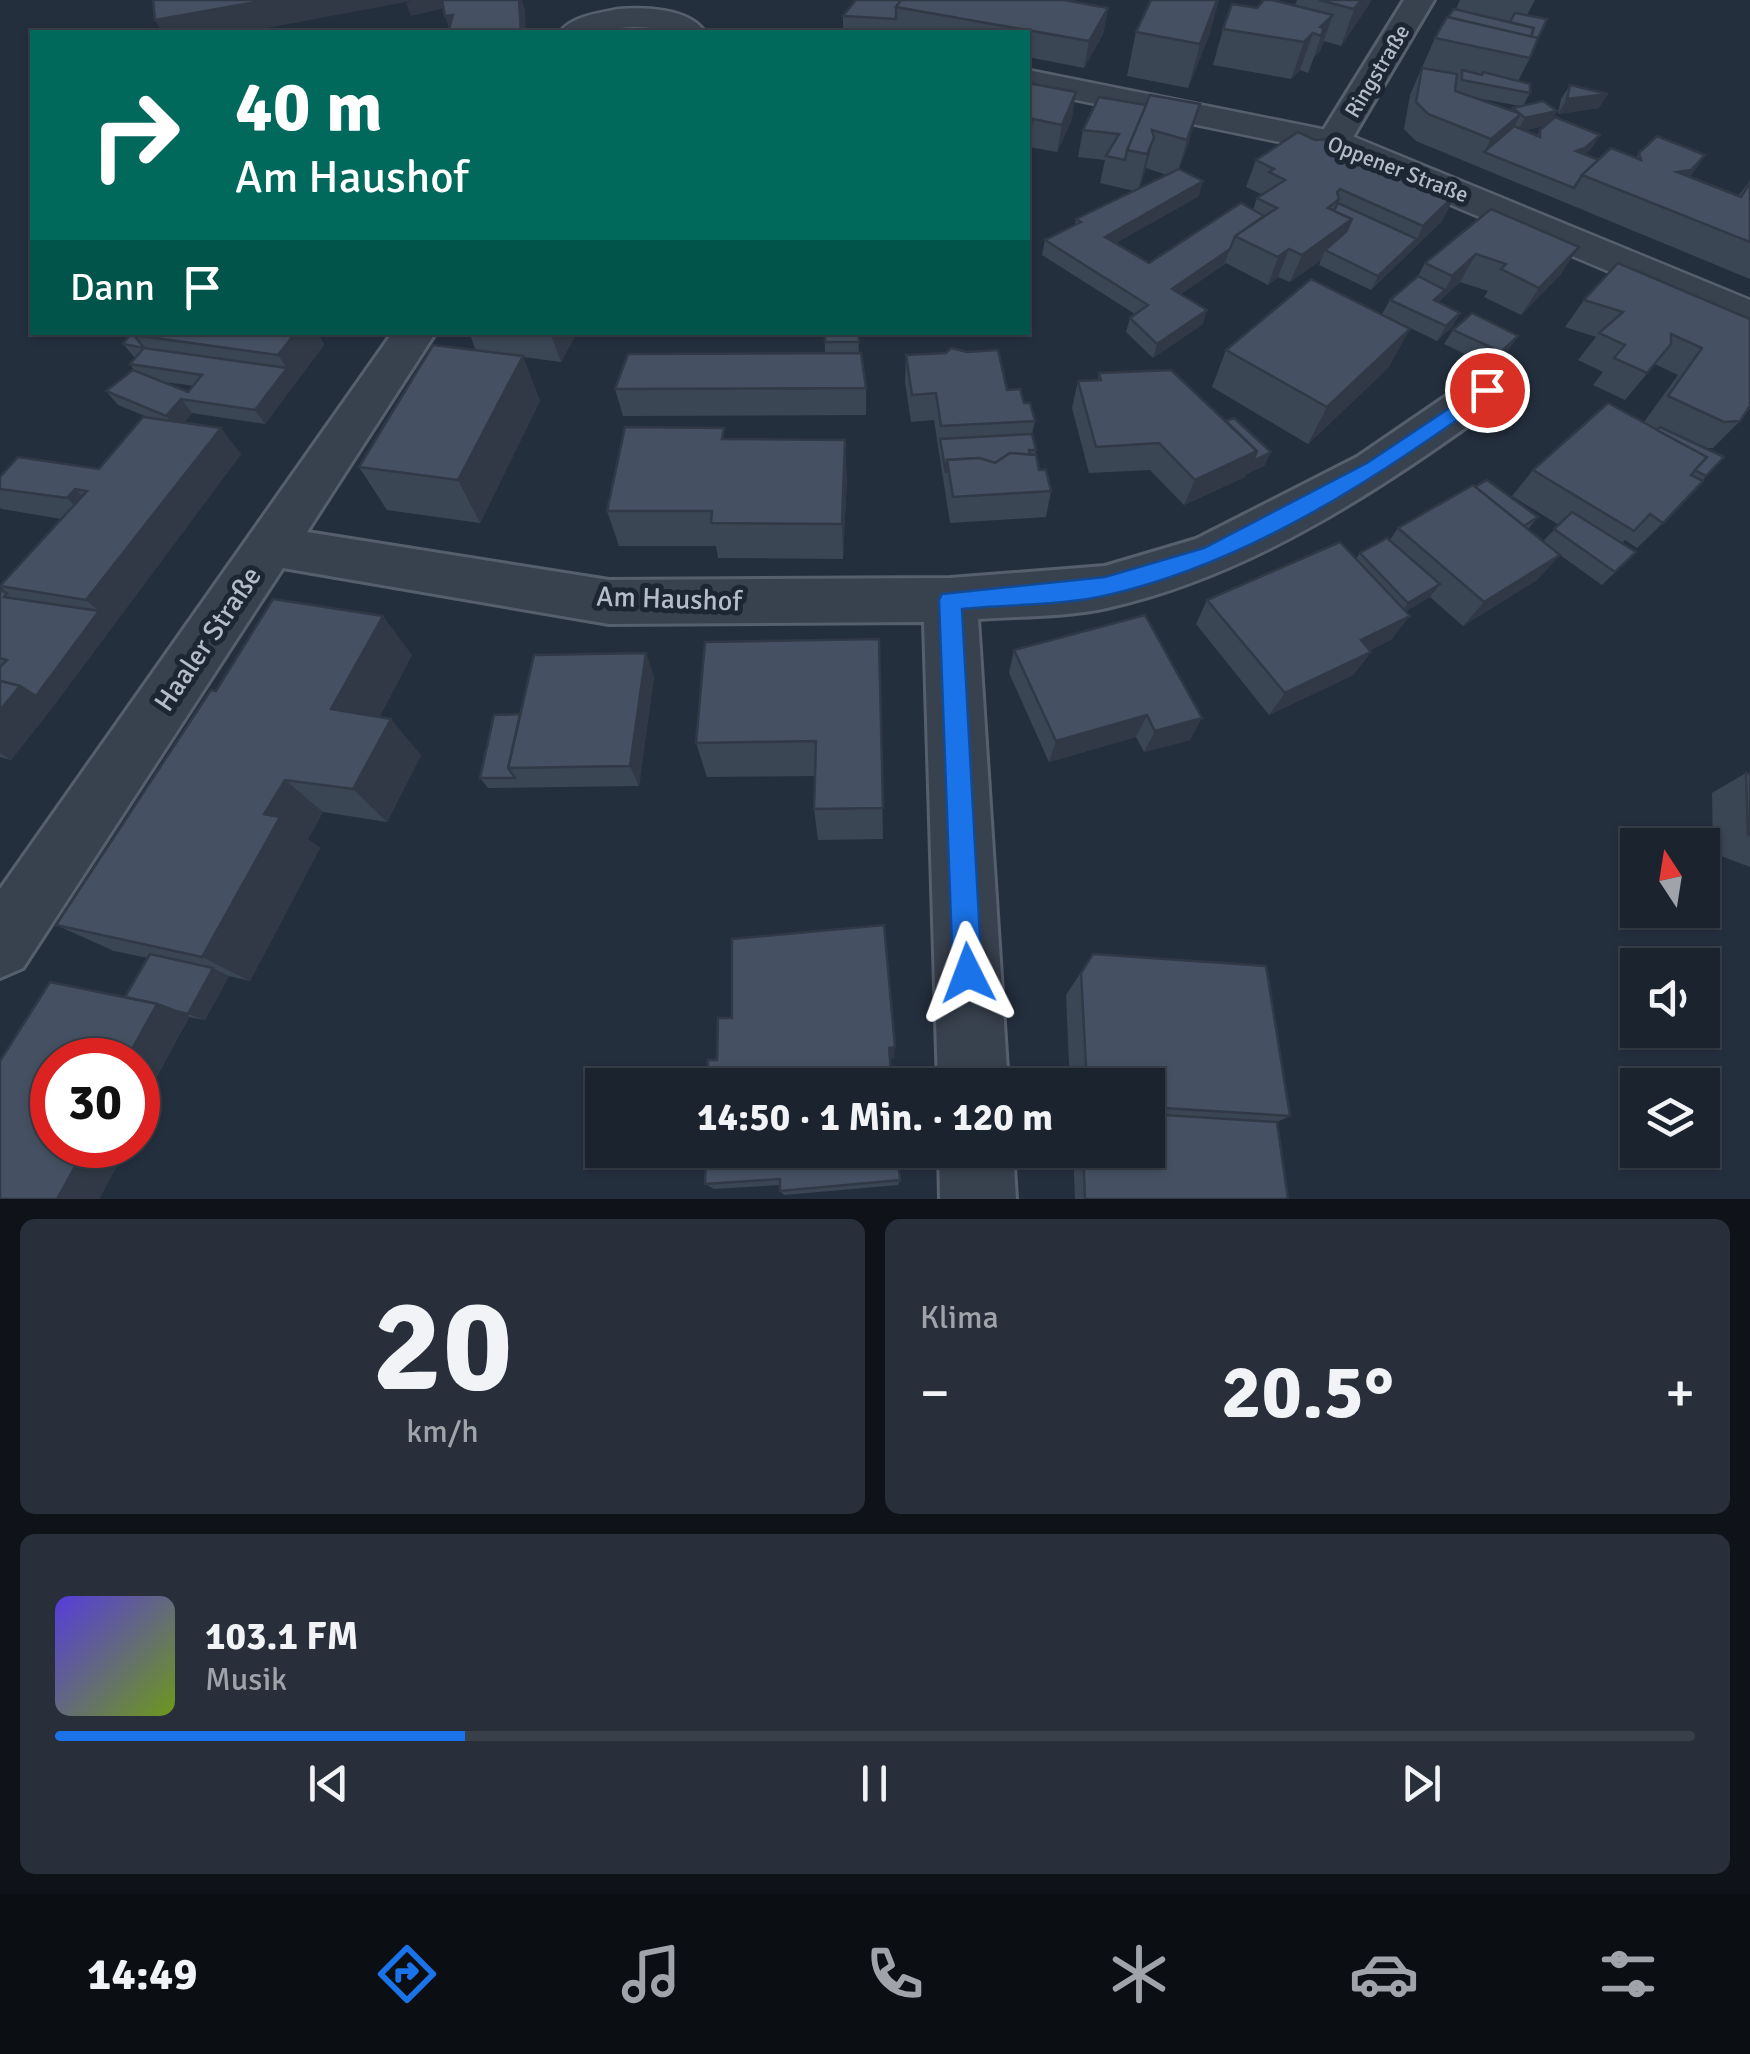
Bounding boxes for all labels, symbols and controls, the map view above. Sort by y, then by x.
street label: Ringstraße [1339,19,1415,123]
text: 40 m [235,64,383,150]
icon: right [70,70,200,200]
street label: Oppener Straße [1324,130,1472,208]
text: Am Haushof [235,150,468,205]
icon: arrive [175,260,230,315]
text: Dann [70,264,155,311]
pin [1445,348,1530,433]
icon: arrive [1460,363,1515,418]
street label: Haaler Straße [147,560,269,718]
street label: Am Haushof [596,579,744,619]
north arrow [1620,828,1720,928]
map controls [1620,828,1720,1168]
position arrow [916,921,1020,1025]
button: sound [1620,948,1720,1048]
speed limit sign: 30 [30,1038,160,1168]
button: layers [1620,1068,1720,1168]
text: 14:50 · 1 Min. · 120 m [697,1094,1053,1141]
text: 20 [372,1267,513,1427]
text: Klima [920,1298,999,1337]
text: 20.5° [1221,1346,1394,1439]
text: − [920,1359,950,1427]
text: + [1665,1359,1695,1427]
text: km/h [406,1412,479,1451]
text: 103.1 FM [205,1613,358,1660]
text: Musik [205,1660,287,1699]
icon: previous [301,1756,356,1811]
icon: pause [847,1756,902,1811]
icon: next [1394,1756,1449,1811]
icon: directions [372,1939,442,2009]
icon: music [616,1939,686,2009]
icon: phone [860,1939,930,2009]
icon: climate [1104,1939,1174,2009]
icon: car [1349,1939,1419,2009]
icon: filters [1593,1939,1663,2009]
text: 14:49 [87,1947,198,2002]

